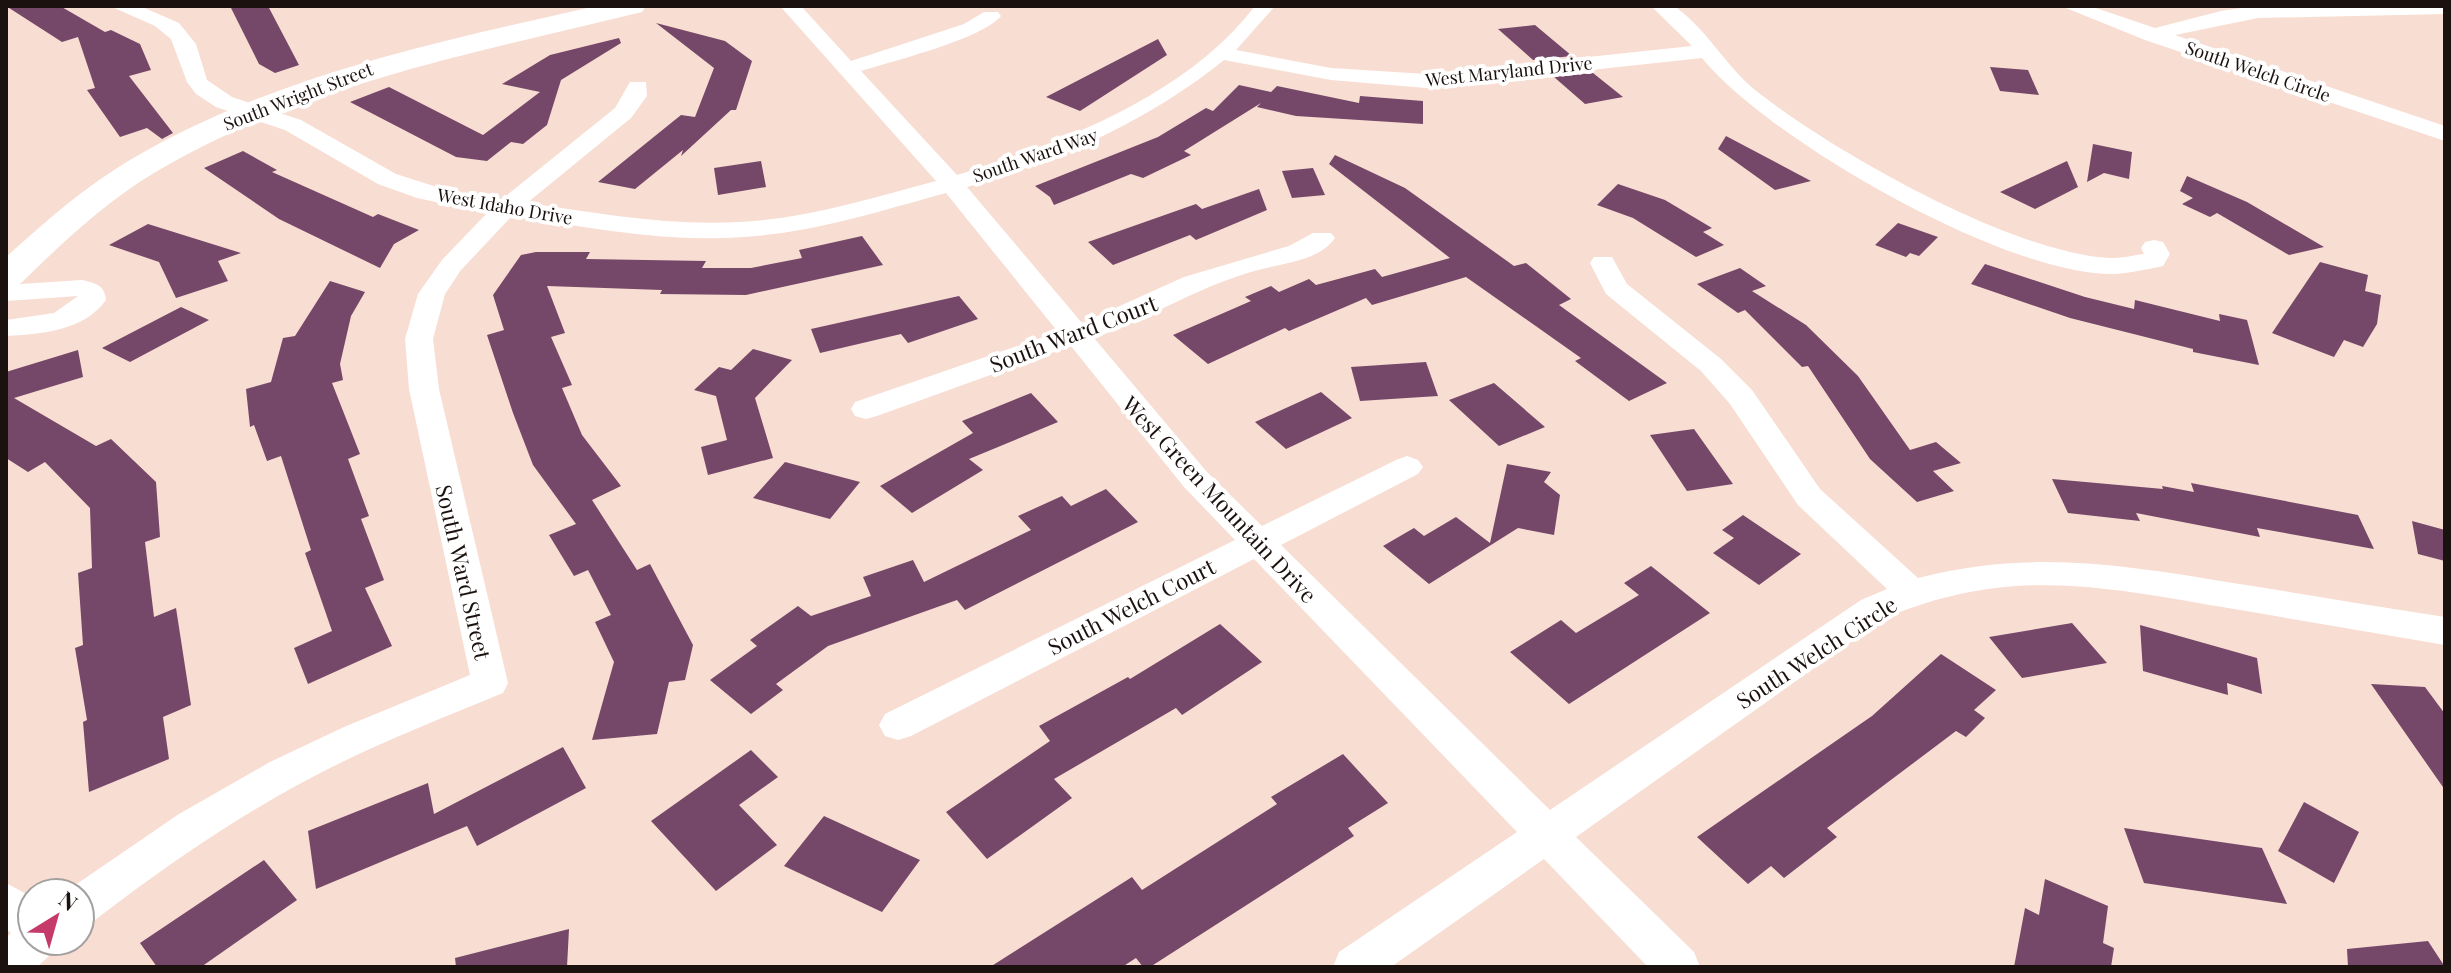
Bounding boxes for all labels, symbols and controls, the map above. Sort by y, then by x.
street label: South Welch Circle [2182,35,2334,107]
street label: West Maryland Drive [1423,50,1594,92]
street label: South Wright Street [220,56,377,136]
street label: South Ward Way [969,122,1101,188]
street label: West Idaho Drive [435,182,575,230]
street label: South Ward Court [985,287,1162,379]
street label: West Green Mountain Drive [1115,388,1324,609]
street label: South Ward Street [429,482,499,664]
street label: South Welch Court [1042,550,1221,661]
street label: South Welch Circle [1730,589,1902,715]
north arrow [16,877,96,957]
text: N [53,883,84,917]

